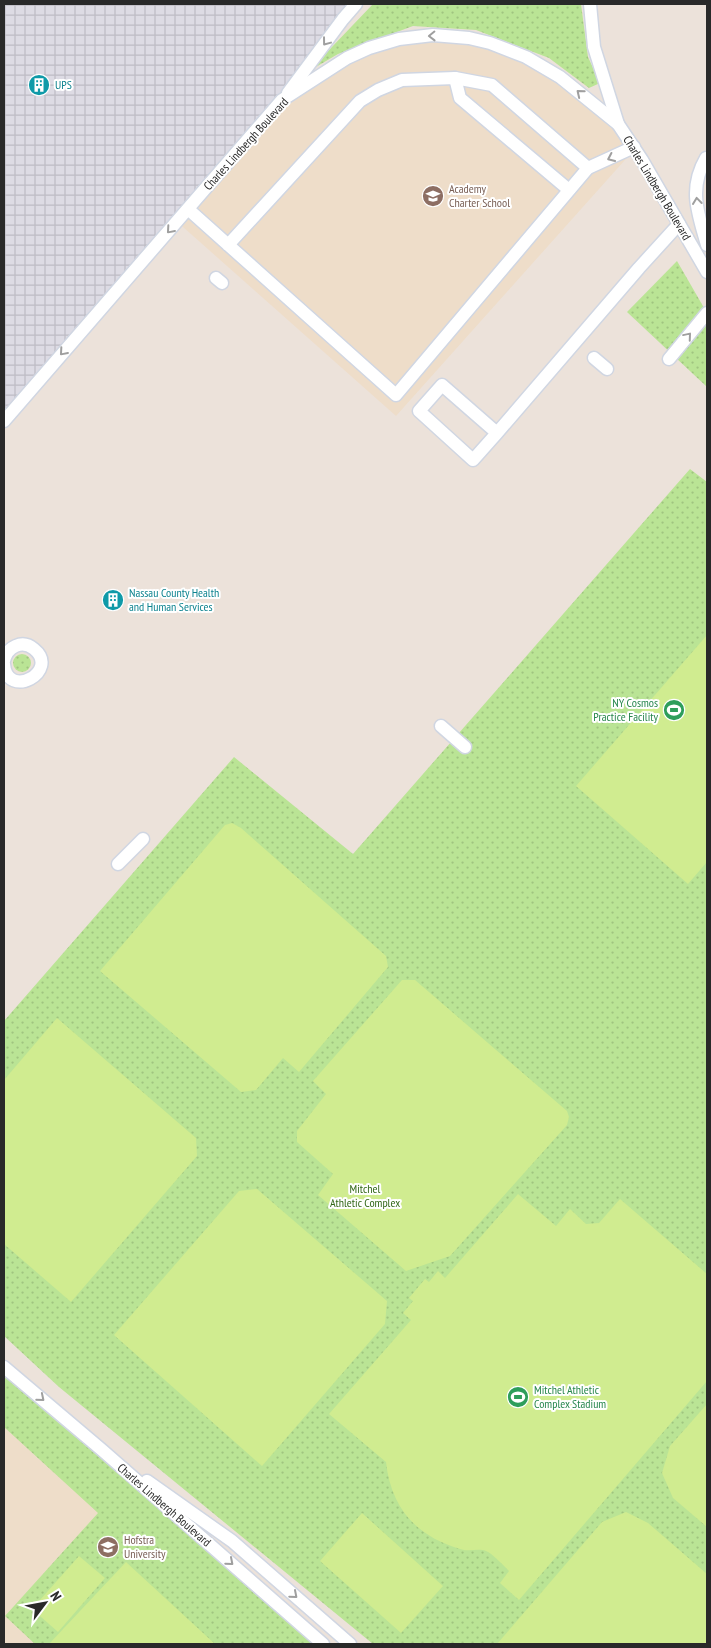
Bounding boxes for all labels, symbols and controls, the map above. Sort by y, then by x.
one-way arrow [428,31,436,41]
one-way arrow [323,36,331,45]
building icon: UPS [27,73,51,97]
place label: UPS [55,77,72,92]
one-way arrow [577,90,586,98]
street label: Charles Lindbergh Boulevard [200,94,291,193]
street label: Charles Lindbergh Boulevard [620,133,695,243]
one-way arrow [607,151,616,162]
place label: Academy Charter School [449,181,510,210]
school or university icon: Academy Charter School [421,184,445,208]
one-way arrow [692,197,703,205]
one-way arrow [167,224,176,233]
one-way arrow [683,332,692,341]
one-way arrow [60,347,69,356]
place label: Nassau County Health and Human Services [129,585,219,614]
building icon: Nassau County Health and Human Services [101,588,125,612]
place label: NY Cosmos Practice Facility [593,695,658,724]
sports icon: NY Cosmos Practice Facility [662,698,686,722]
park label: Mitchel Athletic Complex [330,1181,400,1210]
place label: Mitchel Athletic Complex Stadium [534,1382,606,1411]
sports icon: Mitchel Athletic Complex Stadium [506,1385,530,1409]
one-way arrow [35,1393,44,1401]
street label: Charles Lindbergh Boulevard [114,1460,214,1549]
place label: Hofstra University [124,1532,166,1561]
school or university icon: Hofstra University [96,1535,120,1559]
one-way arrow [224,1557,233,1566]
north arrow [20,1578,70,1628]
text: N [46,1588,66,1604]
one-way arrow [288,1589,297,1598]

